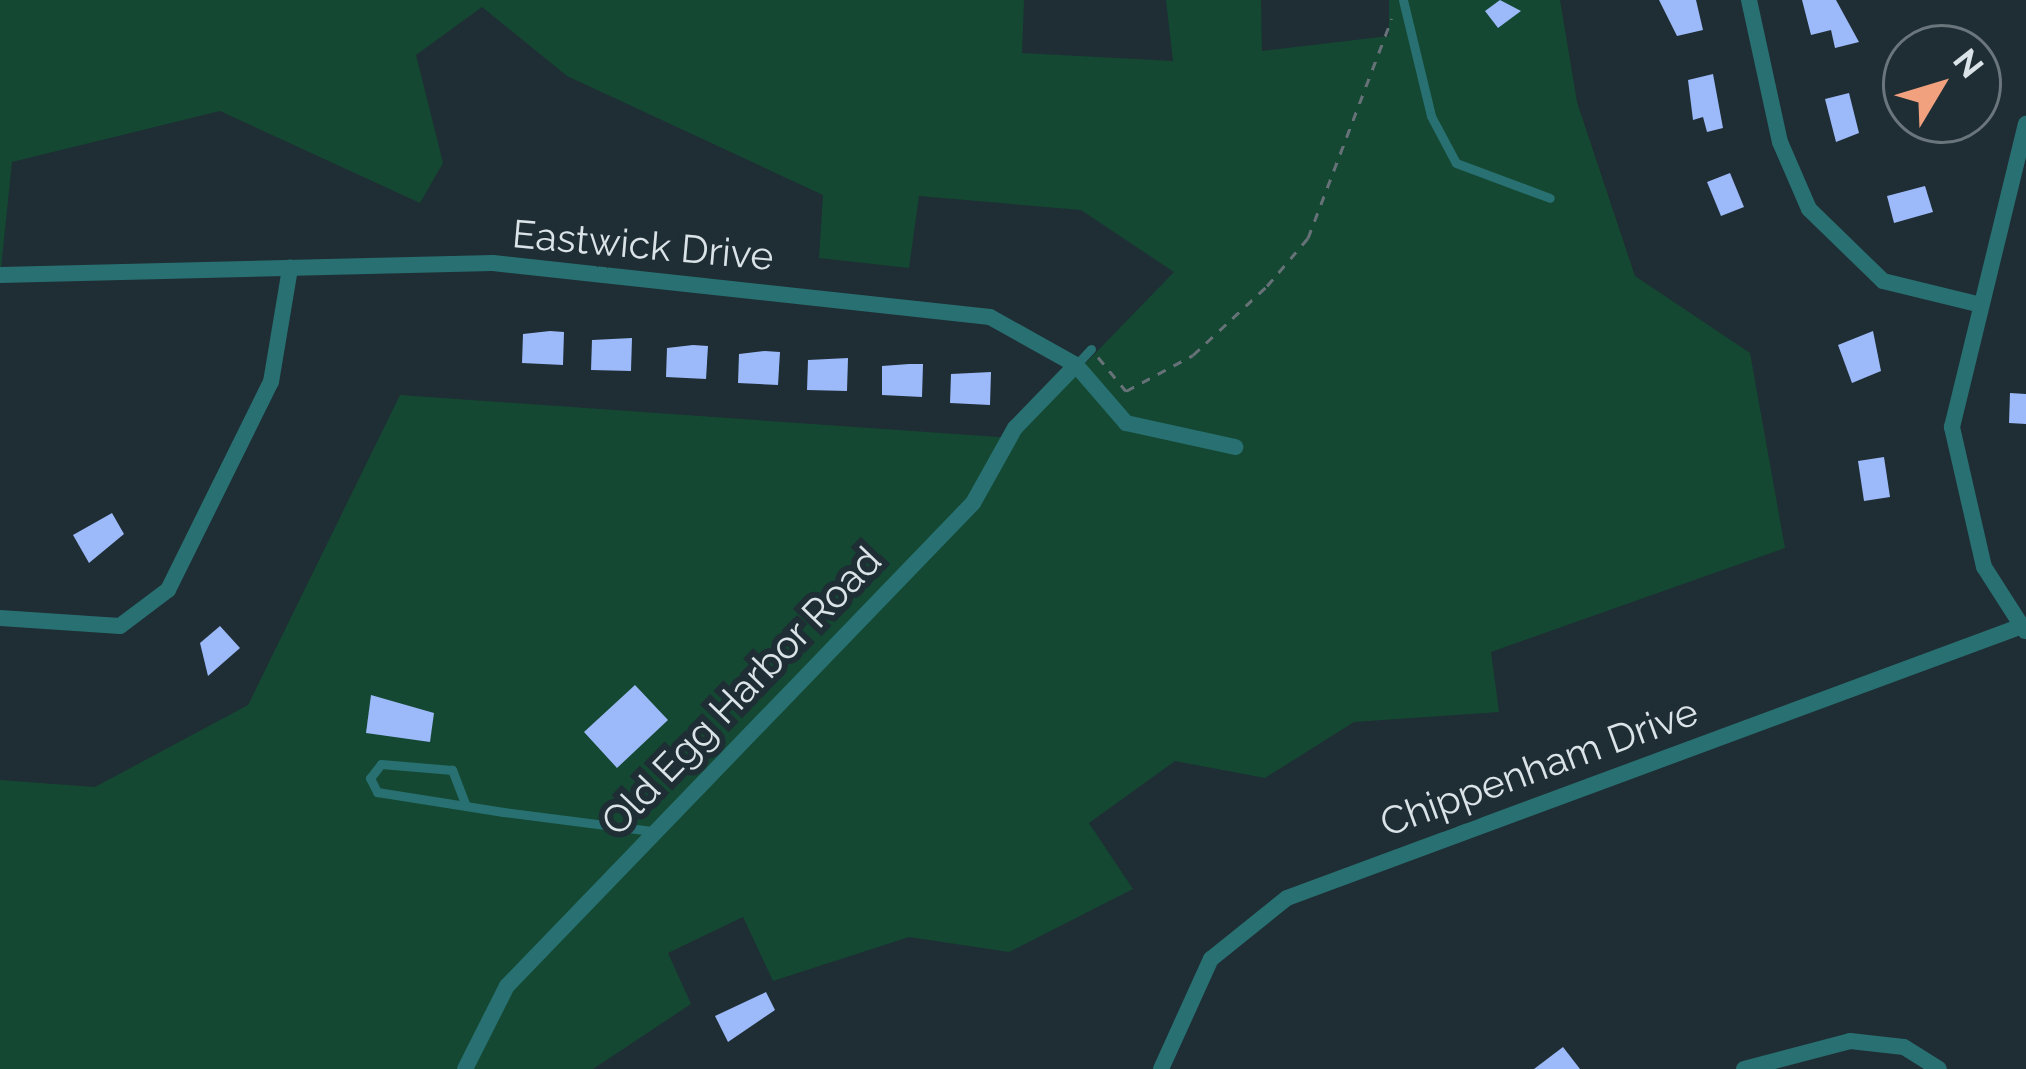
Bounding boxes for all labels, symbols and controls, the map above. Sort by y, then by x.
north arrow [1882,24,2002,144]
text: N [1945,41,1992,85]
street label: Eastwick Drive [510,210,776,280]
street label: Old Egg Harbor Road [591,537,891,845]
street label: Chippenham Drive [1374,688,1704,846]

